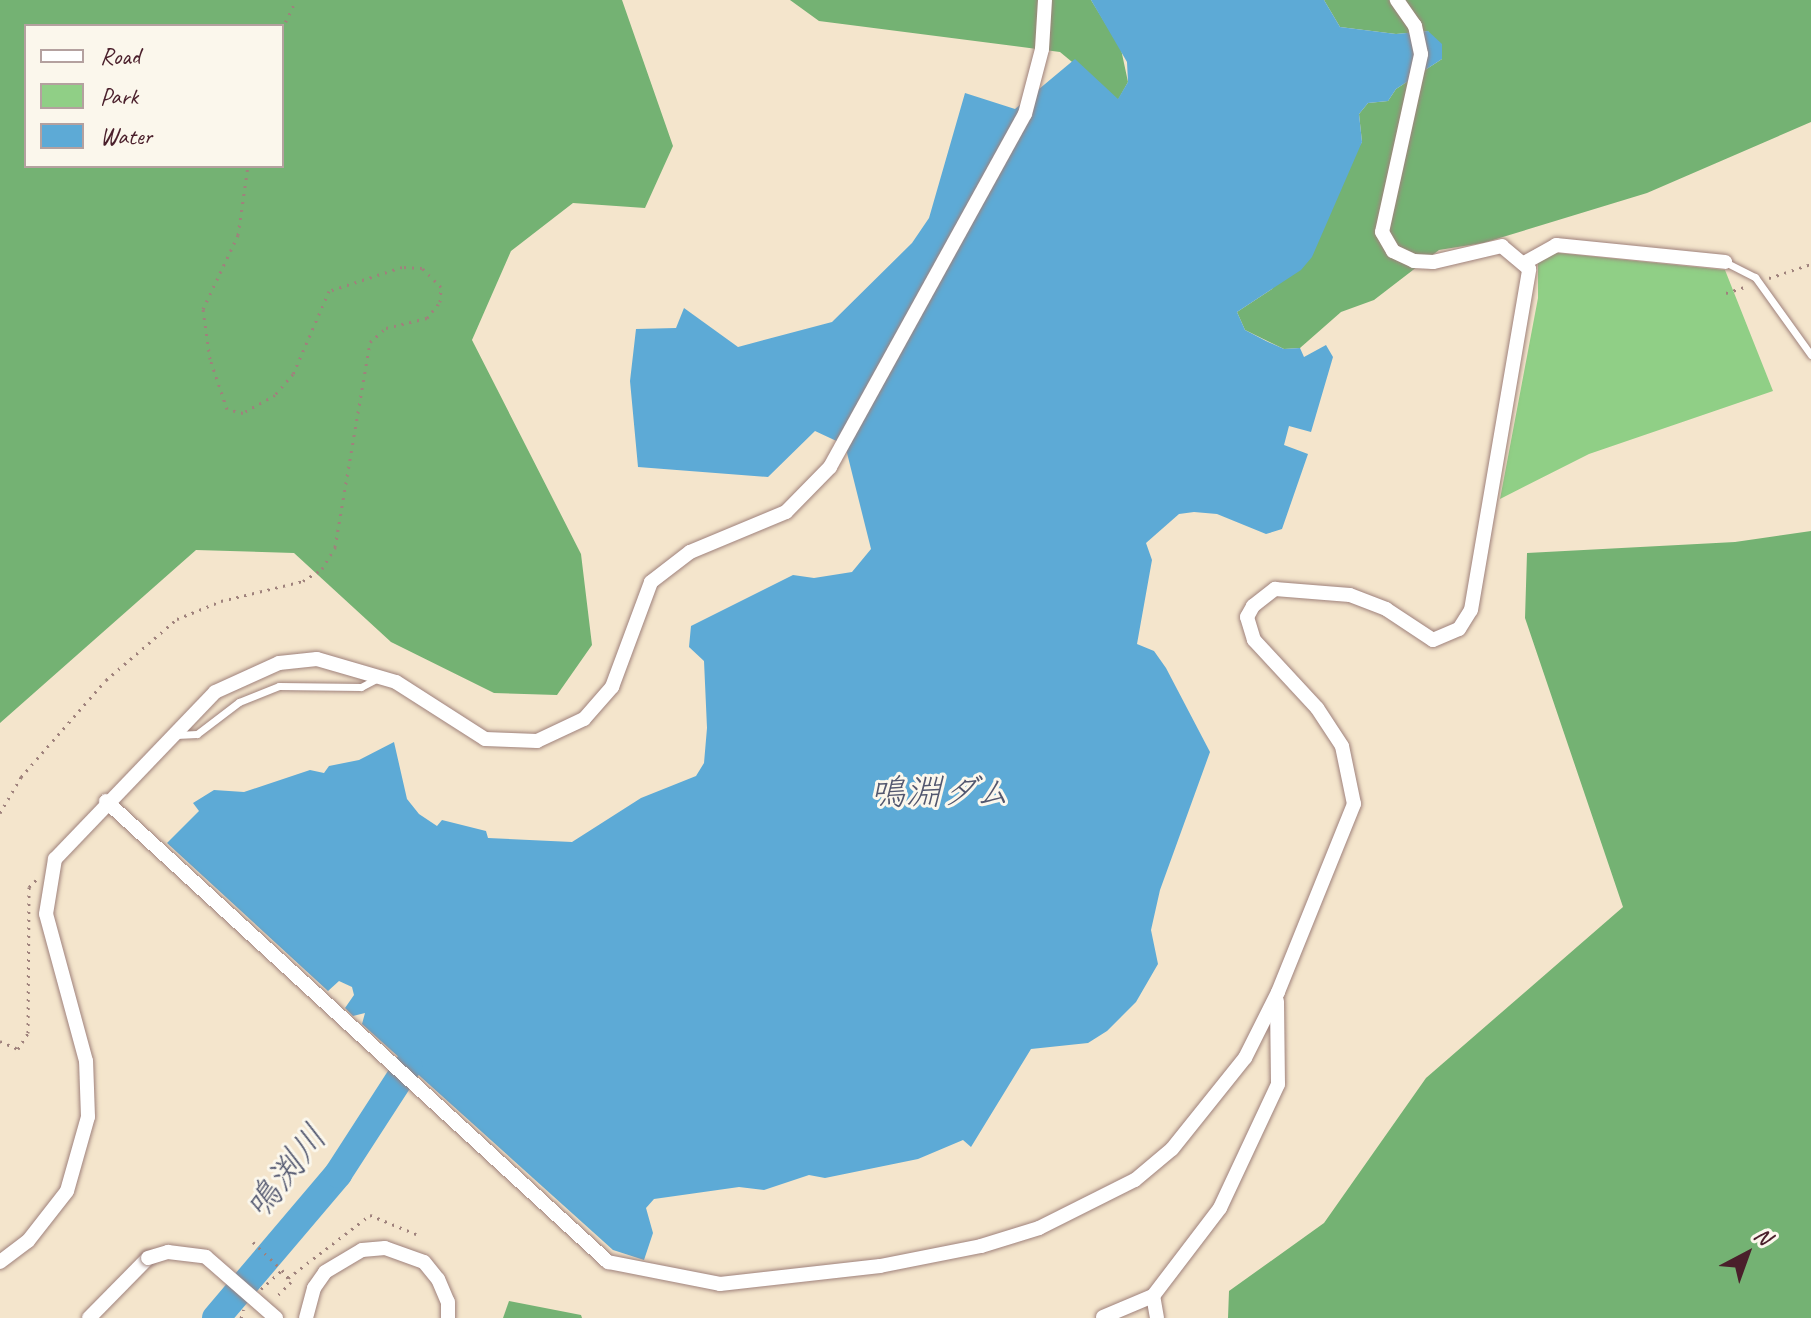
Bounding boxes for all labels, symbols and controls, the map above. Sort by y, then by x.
legend [24,24,284,168]
text: Road [100,41,140,71]
text: Park [100,81,138,111]
text: Water [100,121,152,151]
water label: 鳴淵ダム [868,771,1012,815]
water label: 鳴渕川 [236,1116,336,1228]
north arrow [1707,1214,1787,1294]
text: N [1748,1221,1777,1251]

